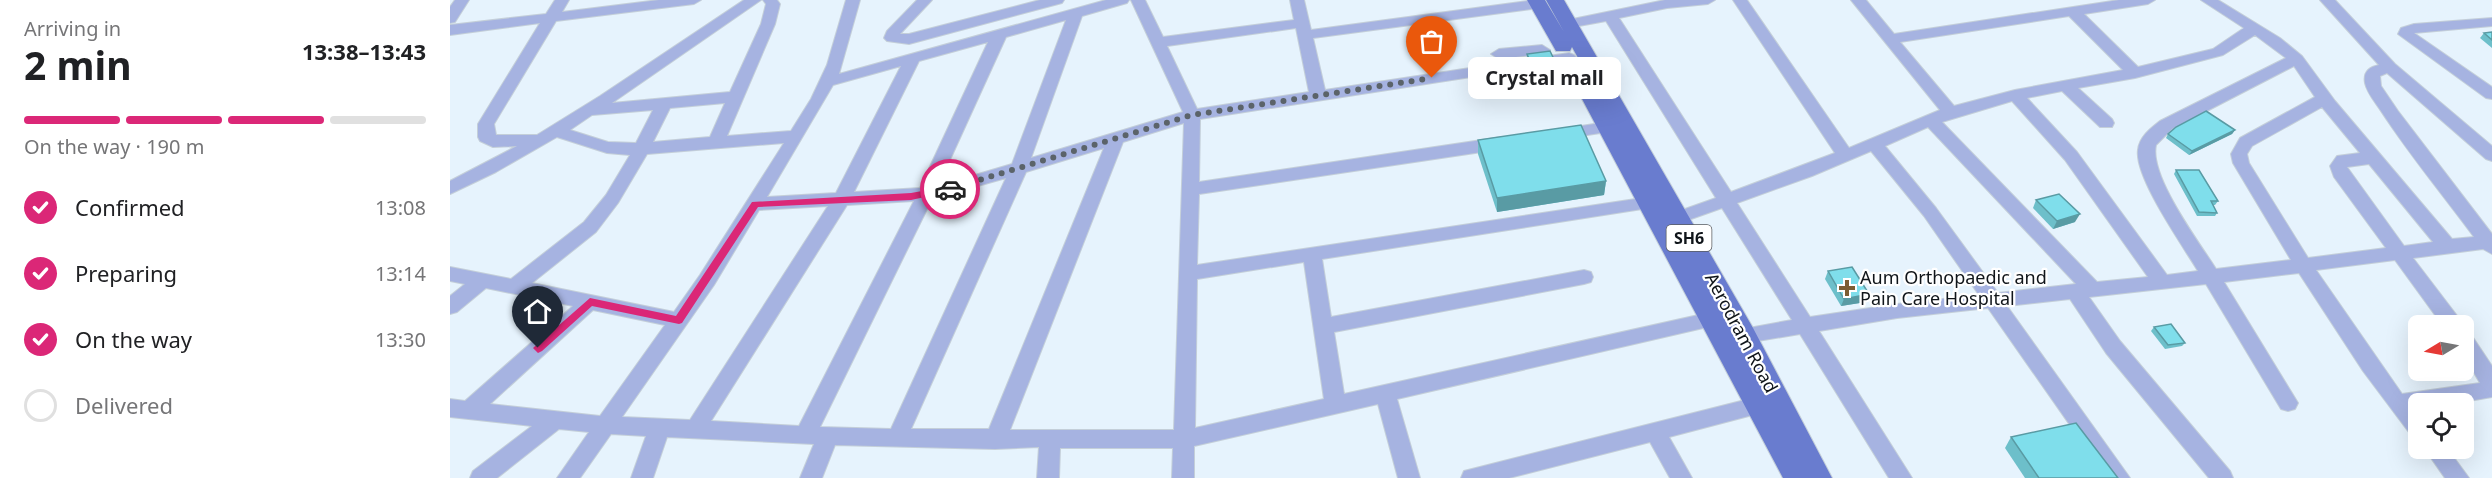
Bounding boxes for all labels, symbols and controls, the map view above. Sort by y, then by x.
text: Arriving in [24,15,121,42]
pin [1406,16,1457,78]
icon: bag [1415,25,1448,58]
text: 13:38–13:43 [302,36,426,66]
text: 2 min [24,38,131,91]
callout: Crystal mall [1468,57,1621,99]
text: Crystal mall [1485,64,1604,91]
text: On the way · 190 m [24,133,204,160]
courier [920,159,980,219]
icon: car [934,173,967,206]
icon: check [24,191,57,224]
text: Confirmed [75,192,185,222]
text: 13:08 [375,194,426,221]
road number: SH6 [1666,225,1712,251]
icon: check [24,257,57,290]
text: Preparing [75,258,177,288]
text: 13:14 [375,260,426,287]
place label: Aum Orthopaedic and Pain Care Hospital [1860,265,2047,310]
street label: Aerodram Road [1700,268,1784,397]
marker: Aum Orthopaedic and Pain Care Hospital [1838,279,1856,297]
pin [512,286,563,348]
icon: home [521,295,554,328]
north arrow [2408,315,2474,381]
map controls [2408,315,2474,459]
icon: check [24,323,57,356]
text: On the way [75,324,192,354]
text: 13:30 [375,326,426,353]
text: Delivered [75,390,173,420]
button: locate [2408,393,2474,459]

